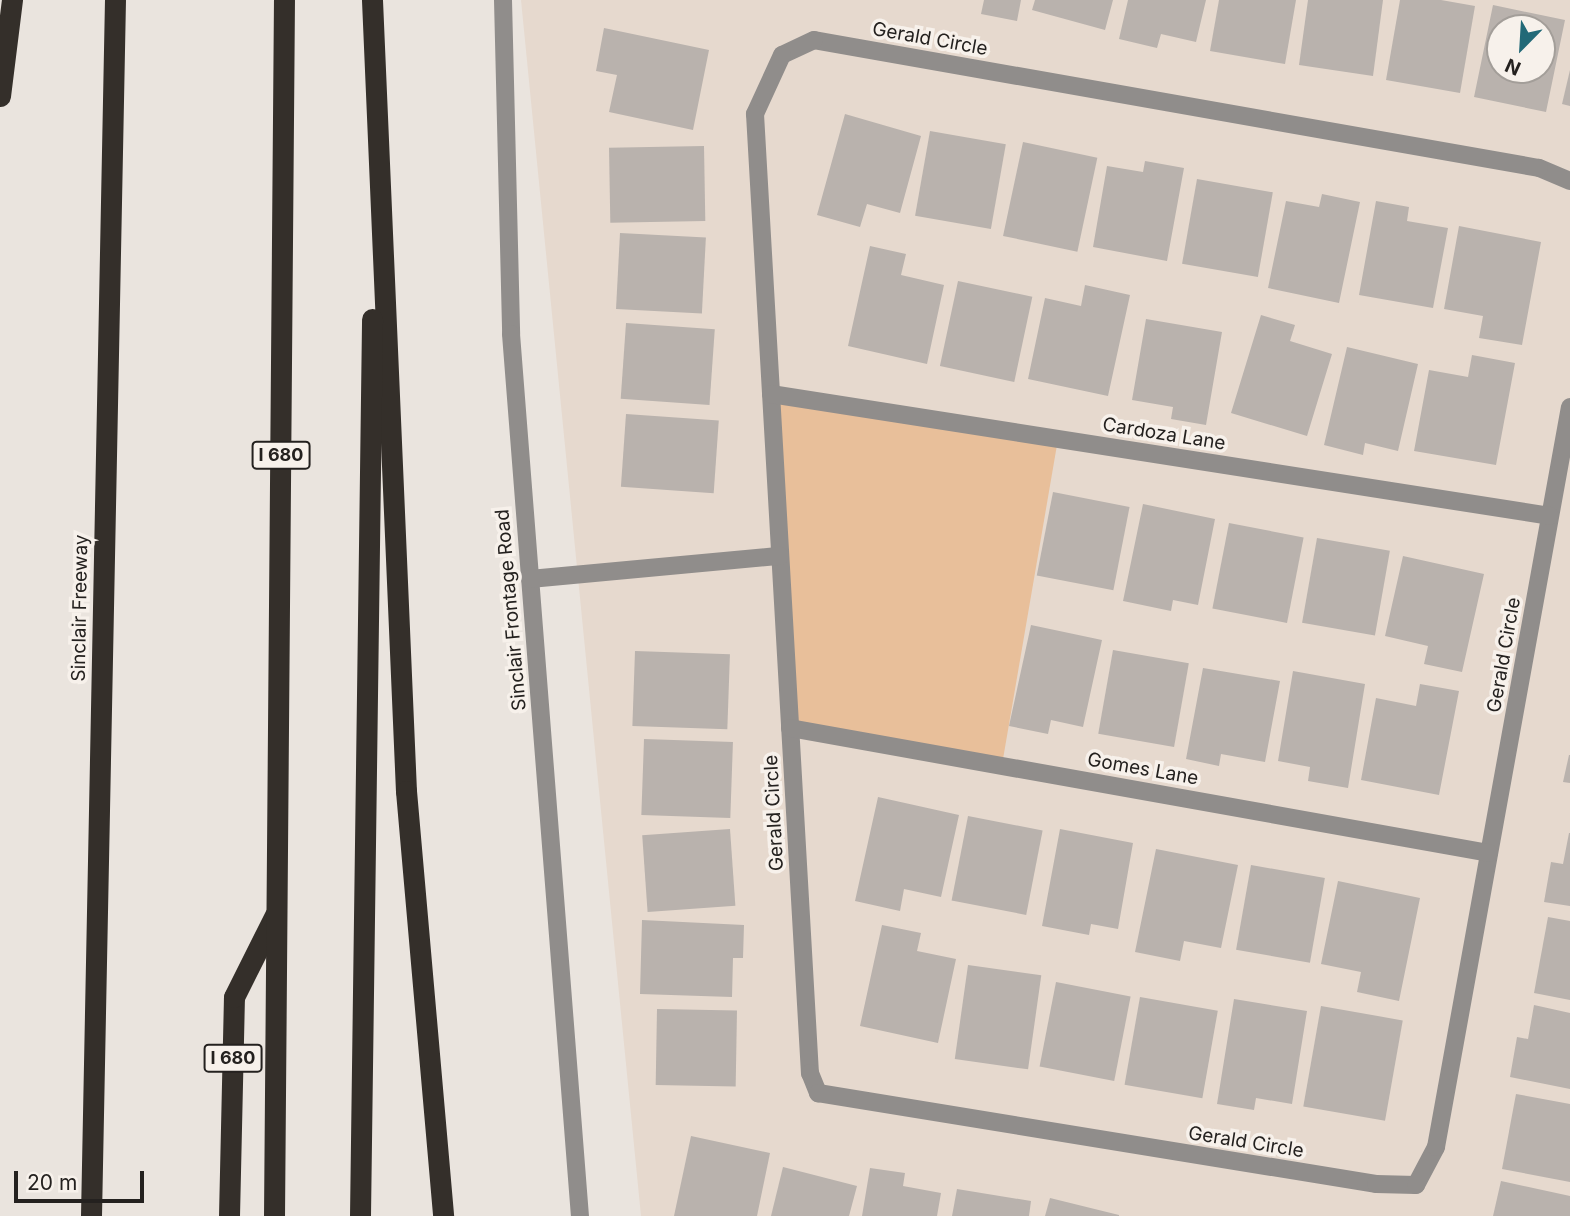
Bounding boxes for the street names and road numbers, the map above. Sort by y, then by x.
street label: Gerald Circle [871,18,989,60]
street label: Cardoza Lane [1101,413,1227,455]
road number: I 680 [251,440,311,470]
street label: Sinclair Frontage Road [491,508,531,712]
street label: Sinclair Freeway [67,534,93,682]
street label: Gerald Circle [1483,596,1525,714]
street label: Gomes Lane [1086,748,1200,790]
street label: Gerald Circle [760,754,788,872]
road number: I 680 [203,1044,263,1072]
street label: Gerald Circle [1187,1122,1305,1162]

